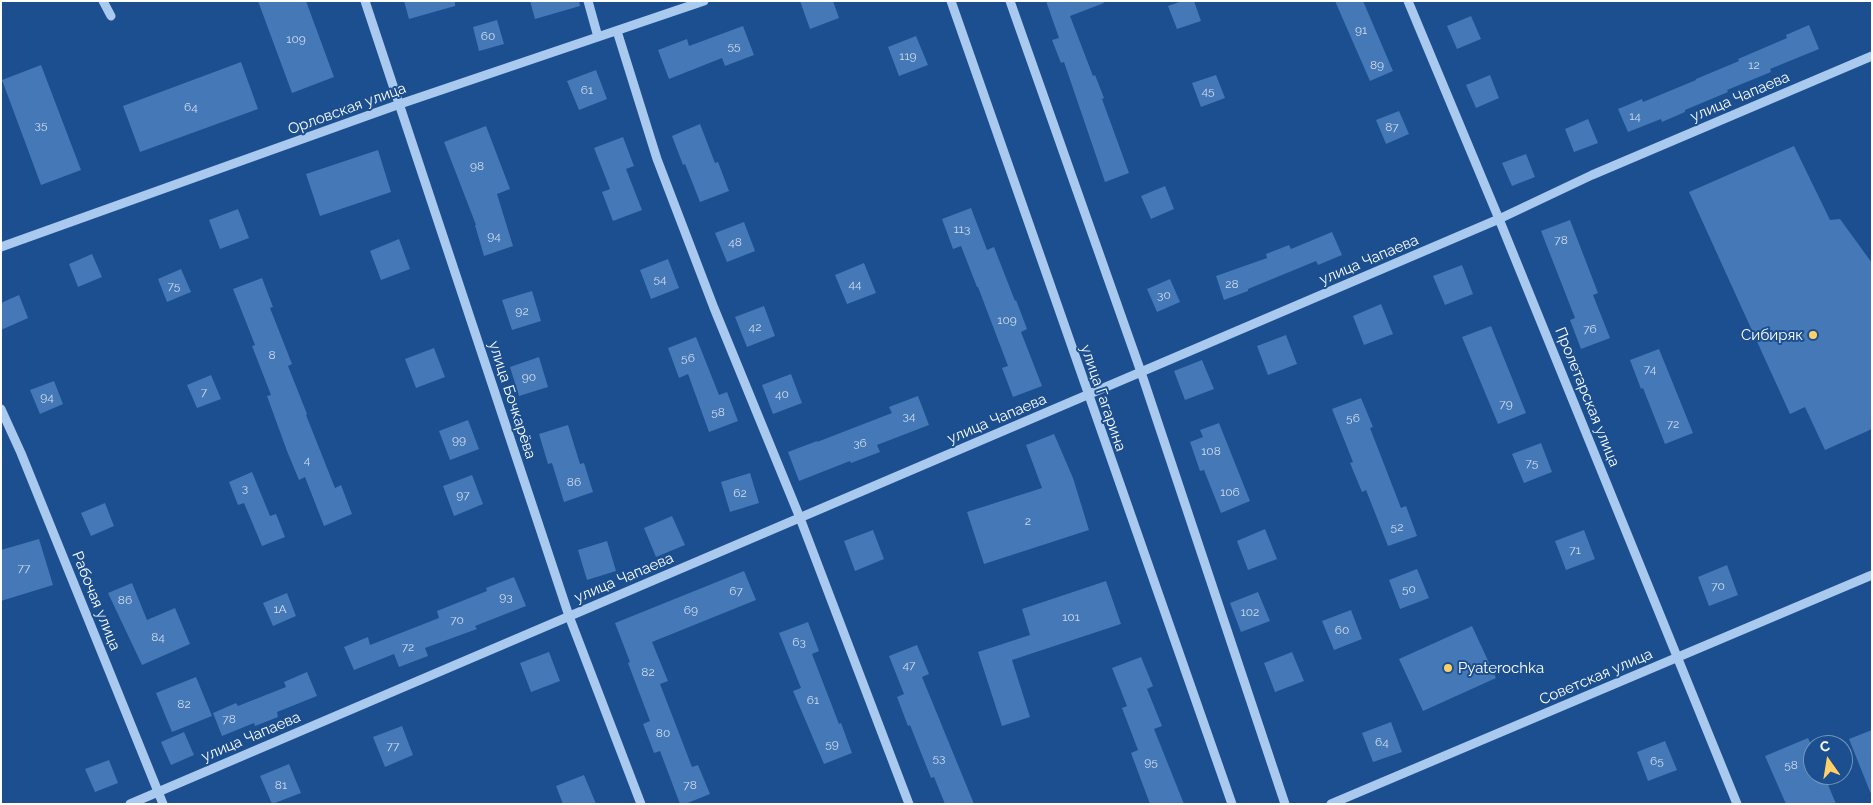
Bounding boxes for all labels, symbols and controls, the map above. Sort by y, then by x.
house number: 91 [1355,23,1367,37]
house number: 60 [481,29,495,43]
house number: 109 [286,32,306,46]
house number: 55 [727,39,741,53]
house number: 119 [899,49,917,63]
house number: 89 [1370,58,1384,72]
house number: 12 [1748,58,1760,72]
street label: улица Чапаева [1688,68,1792,126]
street label: Орловская улица [286,79,408,139]
house number: 61 [581,83,593,97]
house number: 45 [1201,84,1215,98]
house number: 64 [184,100,198,114]
house number: 14 [1629,109,1641,123]
house number: 35 [35,118,47,132]
house number: 87 [1385,120,1399,134]
house number: 98 [470,159,484,173]
house number: 113 [954,222,970,236]
house number: 94 [487,229,501,243]
street label: улица Чапаева [1317,231,1421,289]
house number: 78 [1554,233,1568,247]
house number: 48 [728,235,742,249]
house number: 54 [653,272,667,286]
house number: 44 [848,277,862,291]
house number: 28 [1225,277,1239,291]
house number: 75 [168,279,180,293]
house number: 30 [1157,288,1171,302]
house number: 92 [515,304,529,318]
house number: 109 [997,313,1017,327]
house number: 42 [749,320,761,334]
house number: 76 [1583,322,1597,336]
street label: Пролетарская улица [1551,325,1623,469]
place label: Сибиряк [1741,326,1803,344]
marker: Сибиряк [1807,329,1819,341]
street label: улица Бочкарёва [484,339,540,461]
street label: улица Гагарина [1076,342,1130,454]
house number: 8 [268,348,276,362]
house number: 56 [681,351,695,365]
house number: 74 [1644,362,1656,376]
house number: 90 [522,370,536,384]
house number: 7 [201,385,207,399]
house number: 40 [775,387,789,401]
house number: 94 [40,390,54,404]
street label: улица Чапаева [945,390,1049,448]
house number: 79 [1499,397,1513,411]
house number: 58 [711,405,725,419]
house number: 34 [903,409,915,423]
house number: 56 [1346,411,1360,425]
house number: 72 [1667,417,1679,431]
house number: 99 [452,433,466,447]
house number: 36 [853,436,867,450]
house number: 108 [1201,444,1221,458]
house number: 4 [304,453,310,467]
house number: 75 [1526,456,1538,470]
house number: 86 [567,475,581,489]
house number: 3 [242,481,248,495]
house number: 106 [1220,485,1240,499]
house number: 62 [733,486,747,500]
house number: 97 [456,488,470,502]
house number: 2 [1025,514,1031,528]
house number: 52 [1391,520,1403,534]
house number: 71 [1569,543,1581,557]
street label: Рабочая улица [68,549,124,653]
street label: улица Чапаева [572,549,676,607]
house number: 77 [18,561,30,575]
house number: 70 [1711,579,1725,593]
house number: 50 [1402,582,1416,596]
house number: 67 [729,584,743,598]
house number: 93 [499,590,513,604]
house number: 86 [118,593,132,607]
house number: 1А [273,602,287,616]
house number: 69 [684,603,698,617]
house number: 102 [1241,605,1259,619]
house number: 101 [1062,610,1080,624]
house number: 70 [450,613,464,627]
house number: 60 [1335,623,1349,637]
house number: 84 [151,630,165,644]
house number: 63 [792,635,806,649]
house number: 72 [402,640,414,654]
street label: Советская улица [1537,645,1655,709]
house number: 47 [903,658,915,672]
place label: Pyaterochka [1458,659,1544,677]
marker: Pyaterochka [1442,662,1454,674]
house number: 82 [641,665,655,679]
house number: 61 [807,693,819,707]
house number: 82 [177,697,191,711]
street label: улица Чапаева [199,708,303,766]
house number: 78 [222,712,236,726]
house number: 80 [656,726,670,740]
house number: 64 [1375,735,1389,749]
north arrow [1803,735,1853,785]
house number: 59 [825,737,839,751]
text: С [1818,737,1831,755]
house number: 77 [387,739,399,753]
house number: 53 [933,751,945,765]
house number: 65 [1650,754,1664,768]
house number: 95 [1144,755,1158,769]
house number: 58 [1784,758,1798,772]
house number: 81 [275,778,287,792]
house number: 78 [683,778,697,792]

